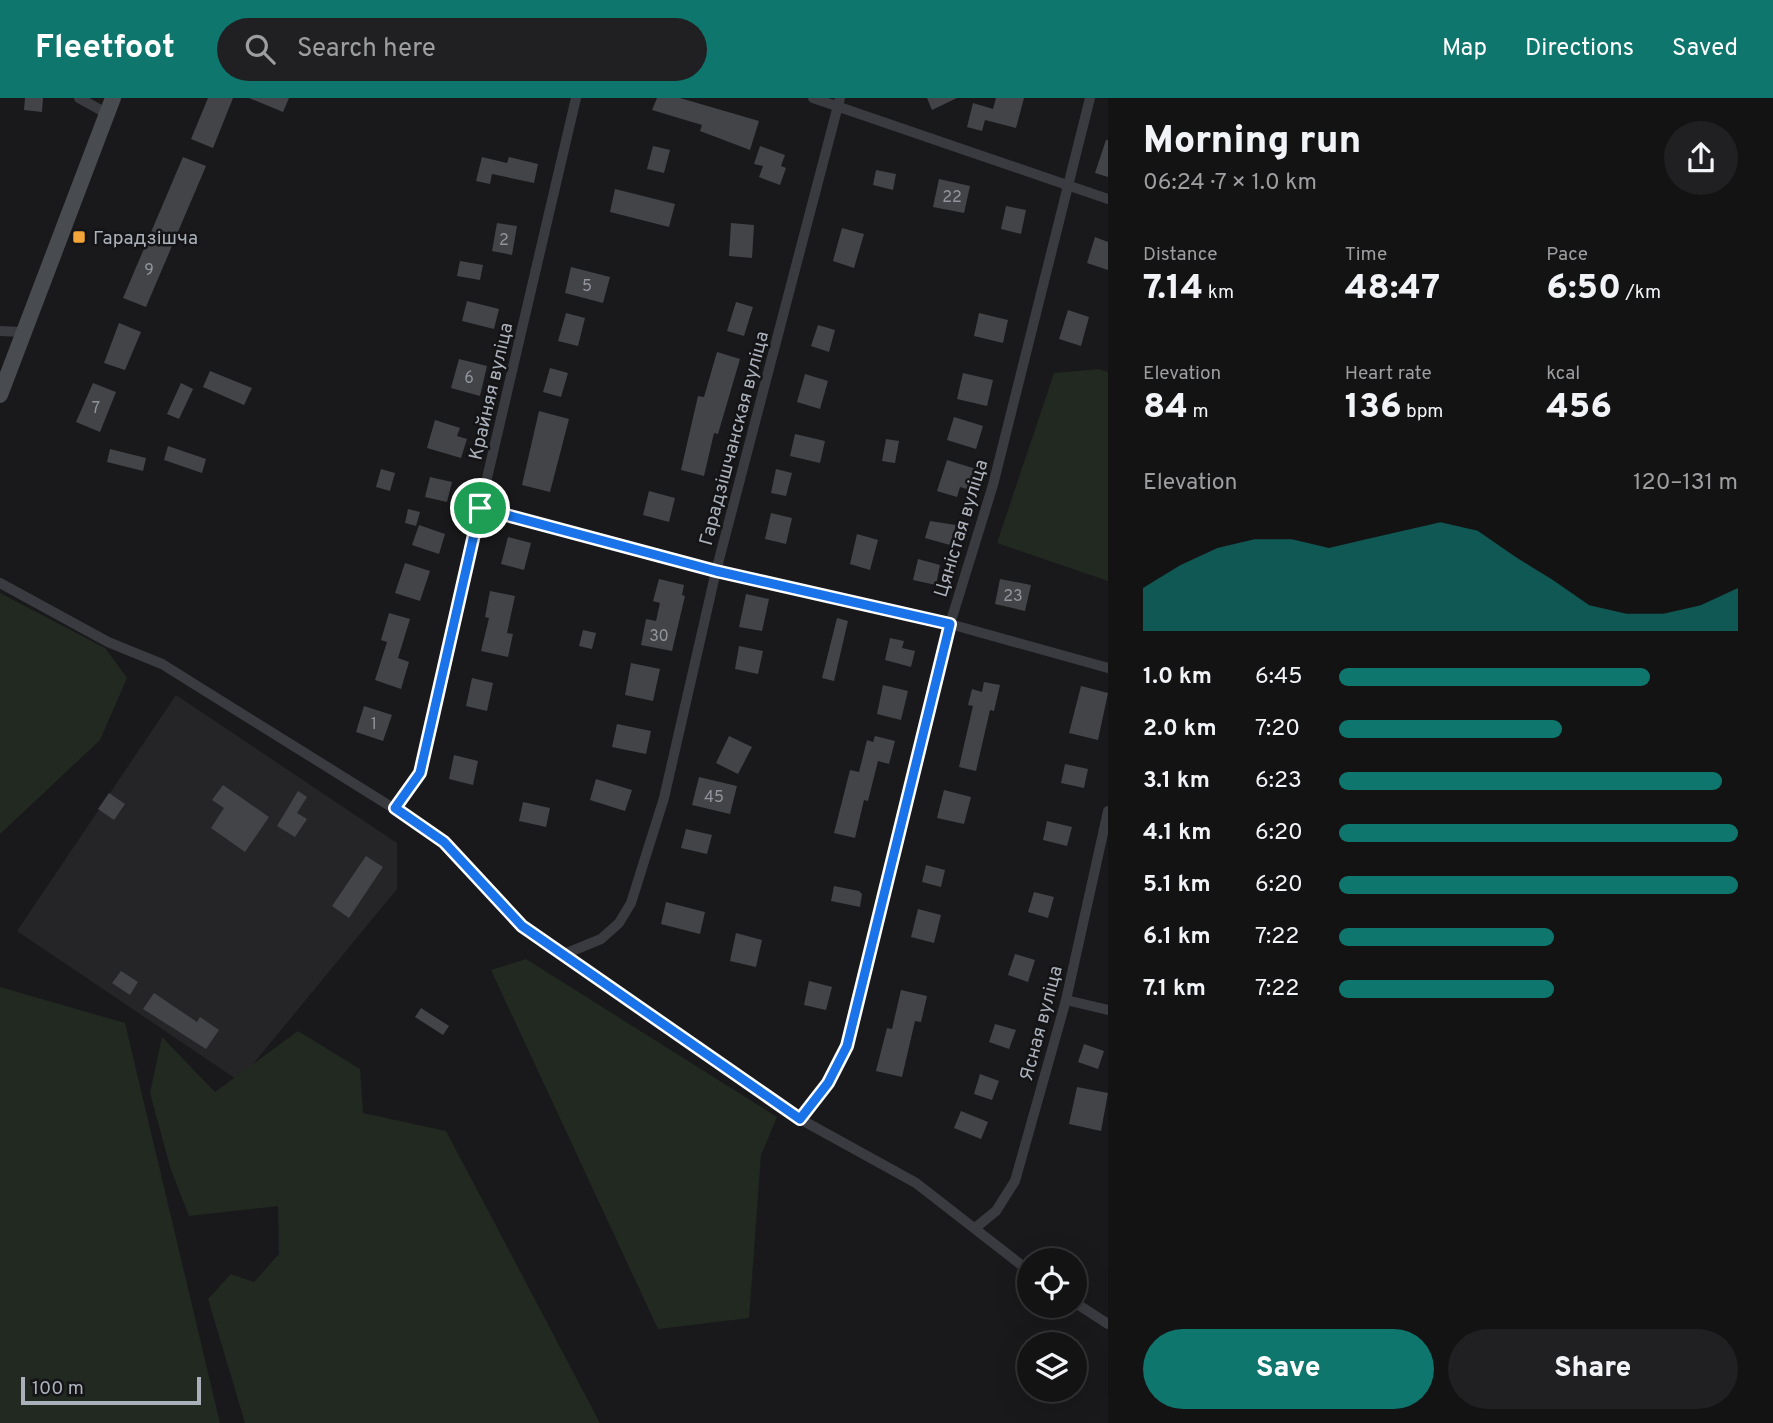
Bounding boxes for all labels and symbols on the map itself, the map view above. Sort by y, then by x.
house number: 22 [942,188,962,208]
place label: Гарадзішча [93,227,198,251]
marker: Гарадзішча [71,229,87,245]
house number: 2 [499,231,509,251]
house number: 9 [144,261,154,281]
house number: 5 [582,277,592,297]
street label: Крайняя вуліца [464,320,519,463]
street label: Гарадзішчанская вуліца [695,329,775,548]
house number: 6 [464,369,474,389]
house number: 7 [92,399,100,419]
street label: Цяністая вуліца [930,457,994,600]
pin [450,478,510,538]
house number: 23 [1003,587,1023,607]
house number: 30 [649,627,669,647]
house number: 1 [371,715,377,735]
house number: 45 [704,788,724,808]
street label: Ясная вуліца [1015,963,1069,1084]
scale bar [21,1374,201,1406]

